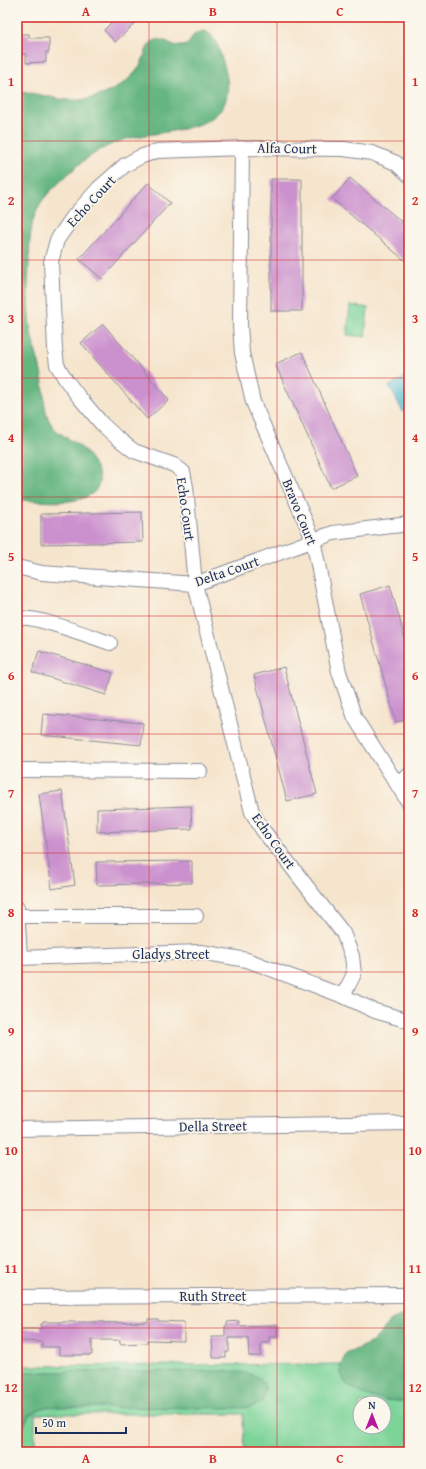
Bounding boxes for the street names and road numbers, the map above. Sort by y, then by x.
street label: Alfa Court [257,137,317,159]
street label: Echo Court [62,171,120,231]
street label: Echo Court [172,476,200,542]
street label: Bravo Court [278,476,322,548]
street label: Delta Court [192,551,262,591]
street label: Echo Court [247,809,301,873]
street label: Gladys Street [132,944,210,964]
street label: Della Street [179,1115,247,1137]
street label: Ruth Street [180,1286,247,1306]

